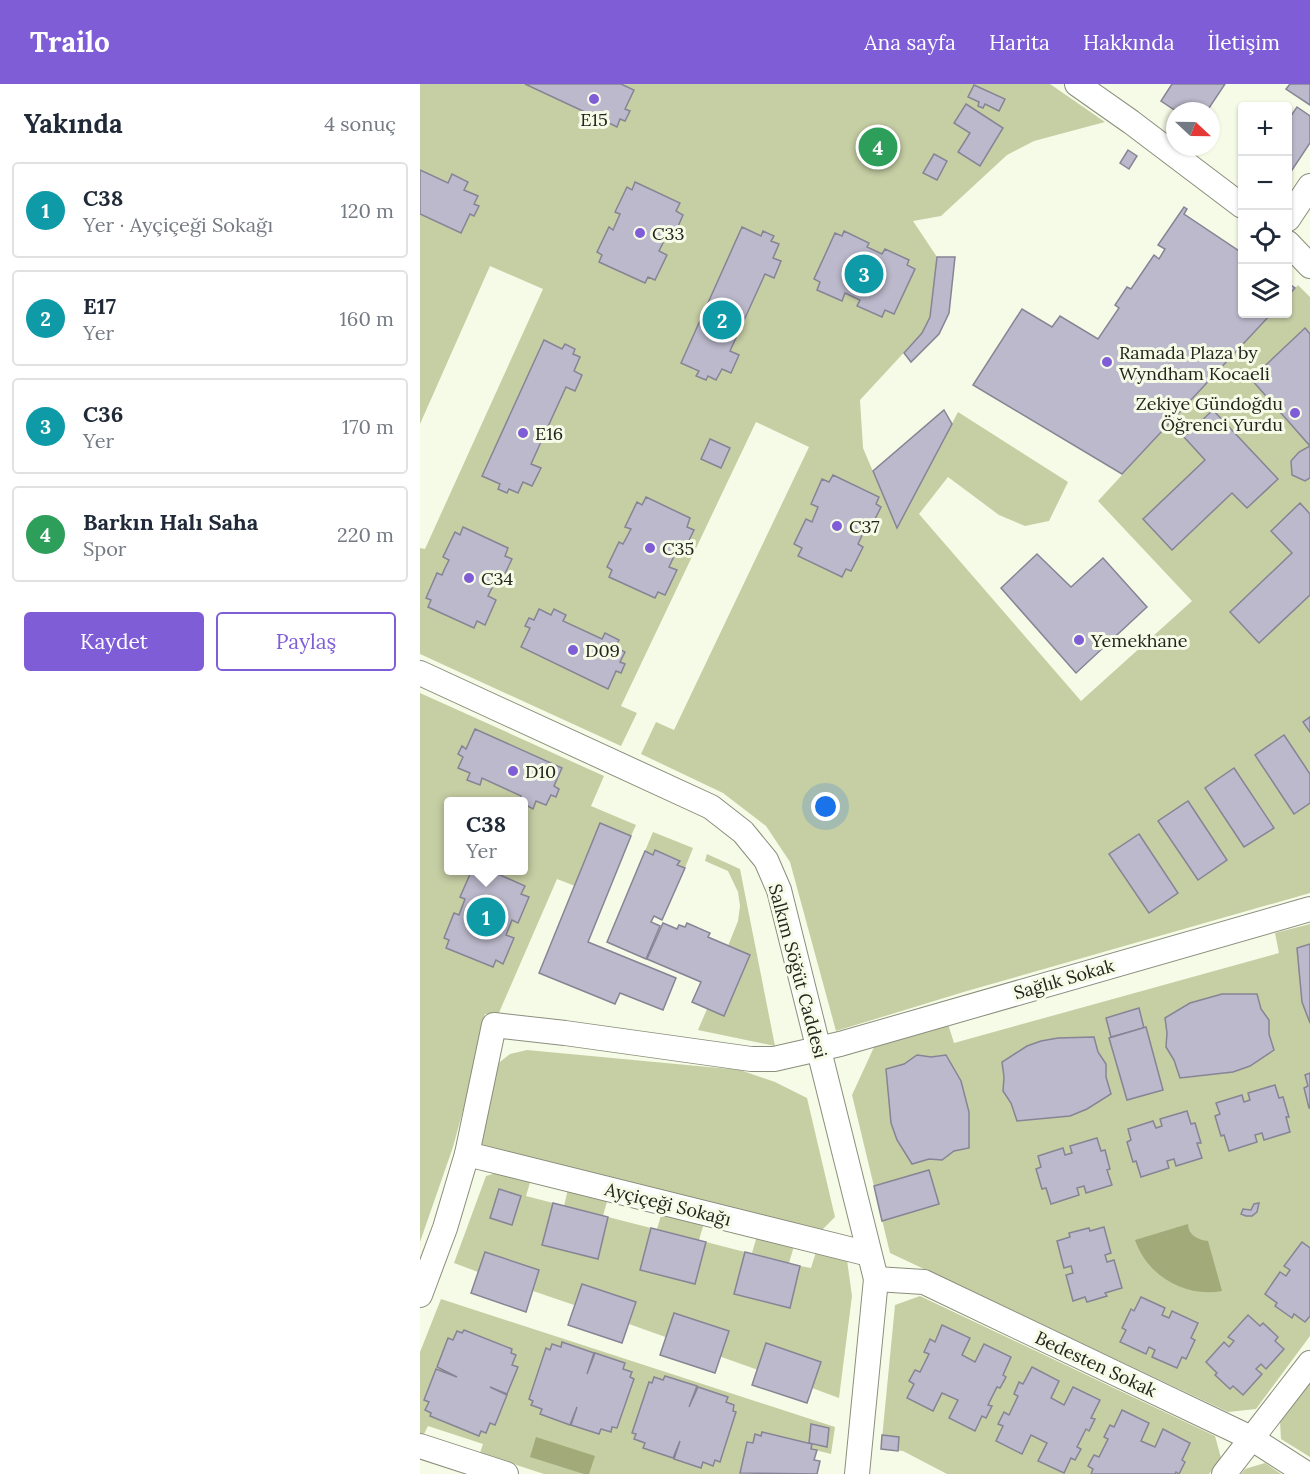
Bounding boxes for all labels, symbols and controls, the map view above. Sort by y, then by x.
text: Trailo [30,24,110,60]
text: Ana sayfa [864,29,956,56]
text: Harita [989,29,1050,56]
text: Hakkında [1083,29,1175,56]
text: İletişim [1208,29,1280,56]
marker: E15 [587,92,601,106]
north arrow [1166,102,1220,156]
map controls [1238,102,1292,318]
button: + [1238,102,1292,156]
text: Yakında [24,107,123,140]
place label: E15 [580,108,608,131]
text: 4 sonuç [324,111,396,136]
pin: 4 [858,124,898,170]
button: − [1238,156,1292,210]
text: C38 [83,184,123,212]
text: 1 [41,198,50,223]
text: 120 m [340,198,394,223]
button: locate [1238,210,1292,264]
text: Yer · Ayçiçeği Sokağı [83,212,273,237]
place label: C33 [652,222,685,245]
marker: C33 [633,226,647,240]
pin: 3 [844,252,884,297]
button: layers [1238,264,1292,318]
text: E17 [83,292,116,320]
pin: 2 [702,298,742,342]
text: 2 [40,306,51,331]
text: 160 m [340,306,394,331]
text: Yer [83,320,114,345]
place label: Ramada Plaza by Wyndham Kocaeli [1119,341,1270,385]
marker: Ramada Plaza by Wyndham Kocaeli [1100,355,1114,369]
place label: Zekiye Gündoğdu Öğrenci Yurdu [1136,392,1283,436]
text: C36 [83,400,123,428]
marker: Zekiye Gündoğdu Öğrenci Yurdu [1288,406,1302,420]
text: 3 [40,414,51,439]
text: 170 m [342,414,394,439]
place label: E16 [535,422,563,445]
marker: E16 [516,426,530,440]
text: Yer [83,428,114,453]
text: Barkın Halı Saha [83,508,258,536]
place label: C37 [849,515,879,538]
marker: C37 [830,519,844,533]
text: 4 [40,522,51,547]
text: 220 m [337,522,394,547]
text: Spor [83,536,127,561]
place label: C35 [662,537,694,560]
marker: C35 [643,541,657,555]
place label: C34 [481,567,514,590]
marker: C34 [462,571,476,585]
button: Kaydet [24,612,204,671]
button: Paylaş [216,612,396,671]
place label: Yemekhane [1090,629,1188,652]
marker: Yemekhane [1072,633,1086,647]
place label: D09 [585,639,620,662]
marker: D09 [566,643,580,657]
place label: D10 [525,760,556,783]
marker: D10 [506,764,520,778]
your location [811,792,840,821]
popup [444,797,528,875]
text: C38 [466,810,506,838]
text: Yer [466,838,497,863]
street label: Salkım Söğüt Caddesi [764,881,832,1061]
pin: 1 [466,894,506,940]
street label: Sağlık Sokak [1011,954,1117,1004]
street label: Ayçiçeği Sokağı [602,1177,733,1231]
street label: Bedesten Sokak [1032,1326,1161,1402]

